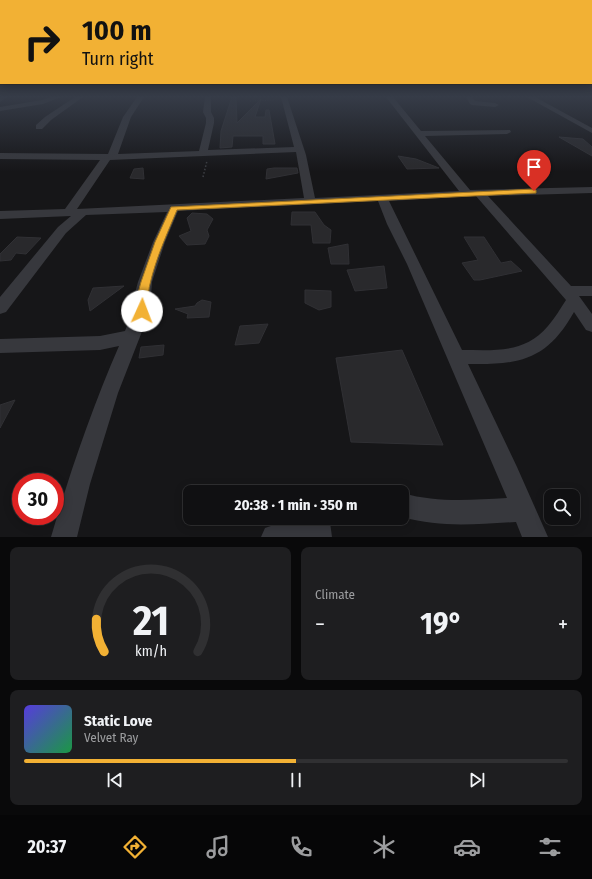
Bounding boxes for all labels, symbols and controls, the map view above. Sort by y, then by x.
text: 100 m [82,14,152,47]
icon: right [16,16,68,68]
text: Turn right [82,48,154,70]
pin [517,150,551,191]
icon: arrive [523,156,545,178]
position arrow [121,290,163,332]
speed limit sign: 30 [12,473,64,525]
map controls [544,489,580,525]
button: search [544,489,580,525]
text: 20:38 · 1 min · 350 m [234,496,358,514]
text: Climate [315,587,355,602]
text: 21 [131,595,169,645]
text: 19° [420,606,463,642]
text: − [315,611,325,638]
text: + [558,611,568,638]
text: km/h [135,642,166,659]
text: Static Love [84,712,152,730]
text: Velvet Ray [84,730,138,745]
icon: previous [104,769,126,791]
icon: pause [285,769,307,791]
icon: next [466,769,488,791]
icon: directions [121,833,149,861]
icon: music [204,833,232,861]
icon: phone [287,833,315,861]
icon: climate [370,833,398,861]
icon: car [453,833,481,861]
icon: filters [536,833,564,861]
text: 20:37 [28,836,66,858]

